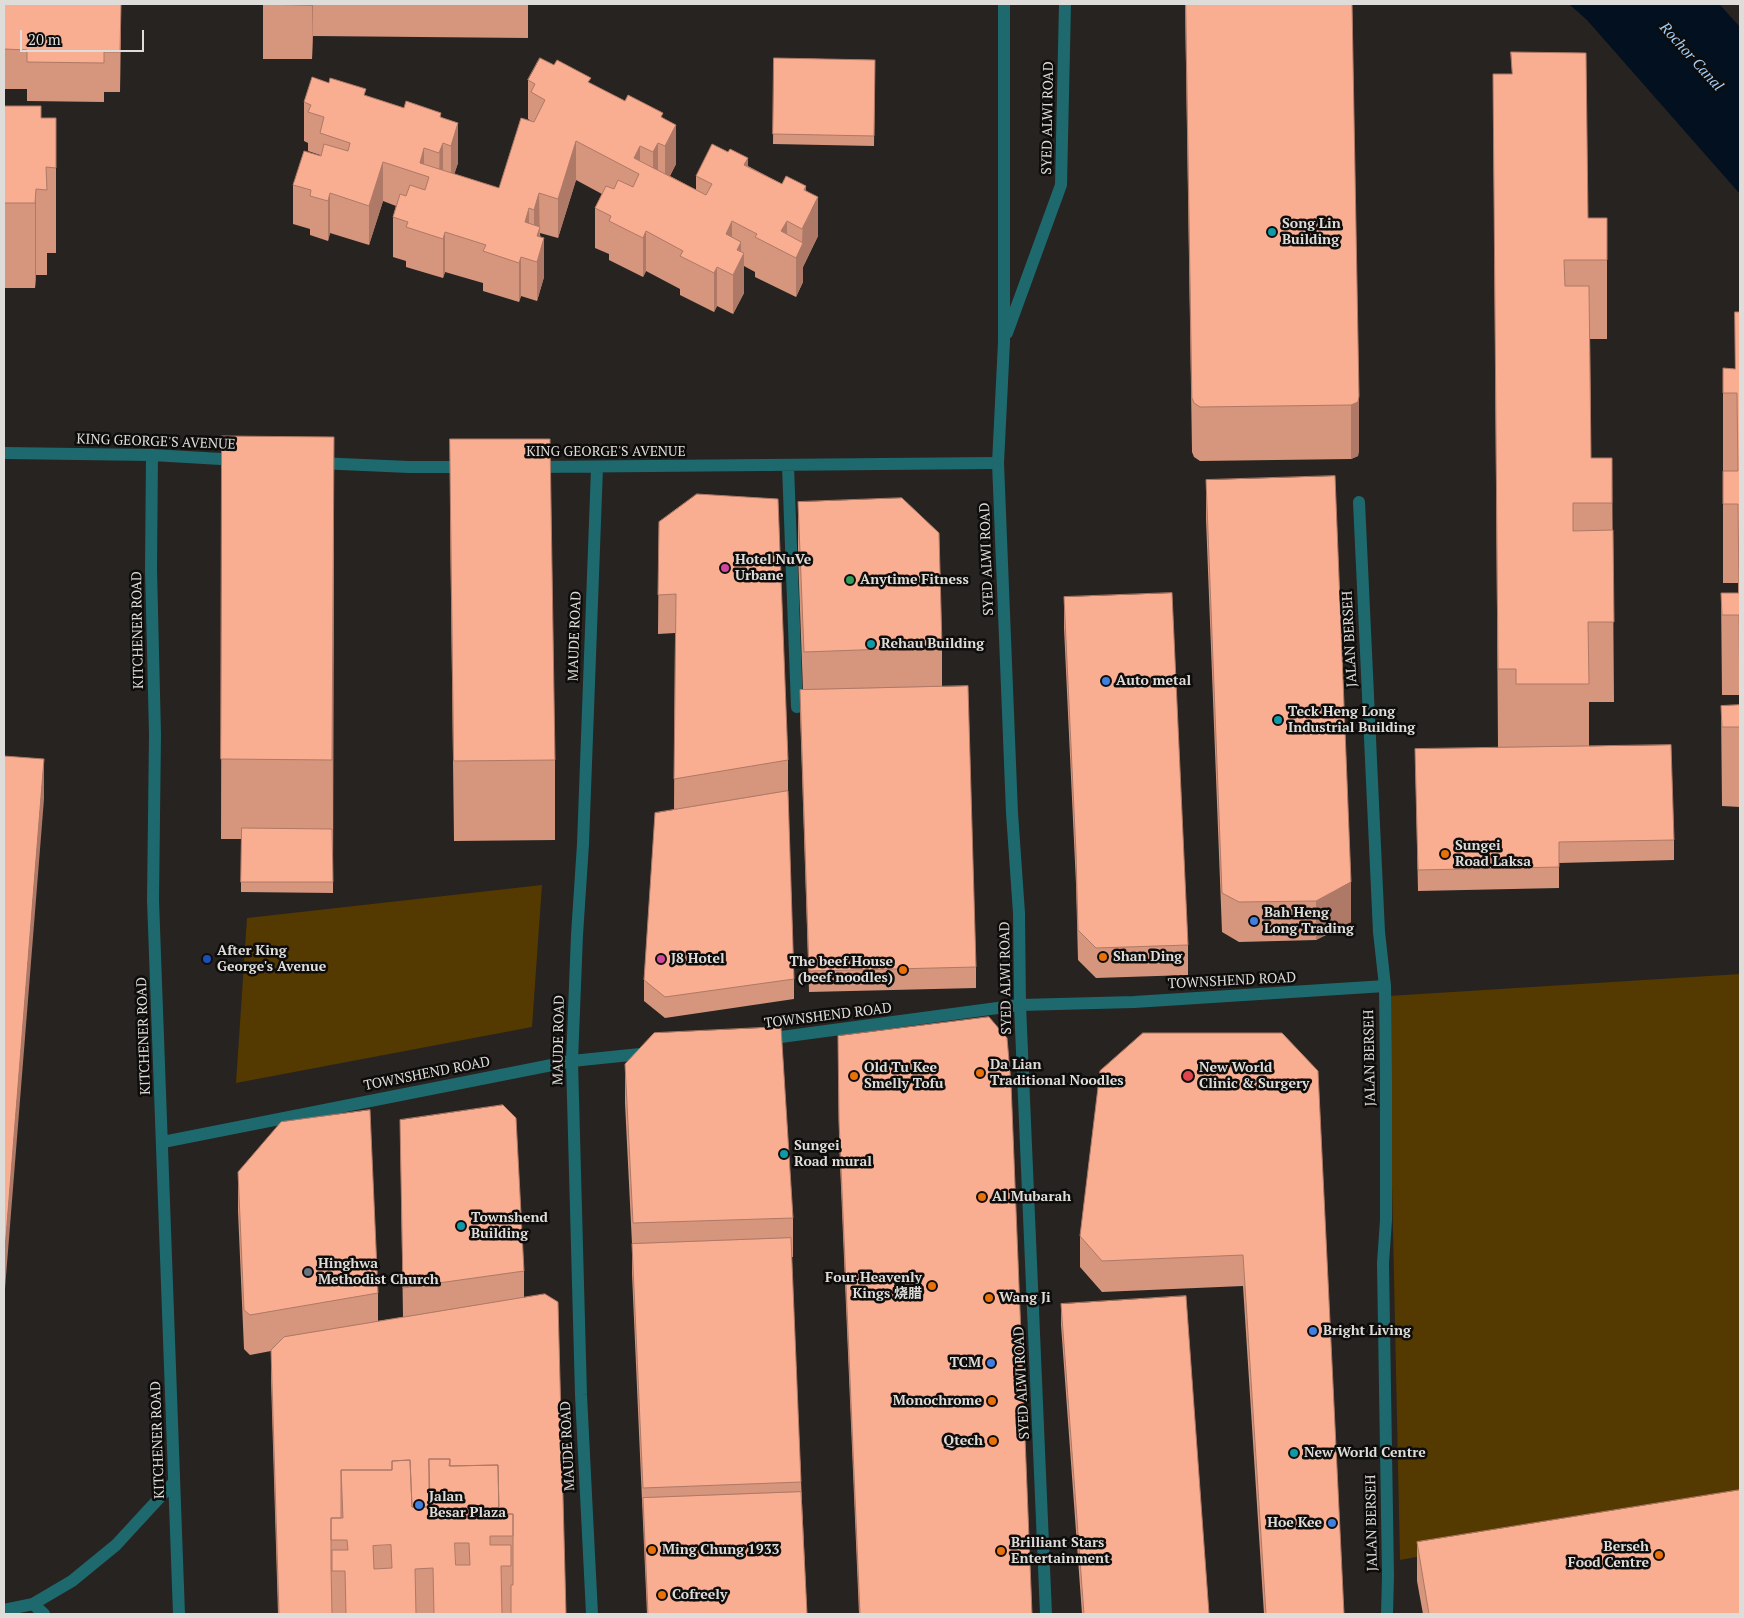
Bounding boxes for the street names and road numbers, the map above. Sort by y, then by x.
street label: SYED ALWI ROAD [1039,61,1057,175]
street label: KING GEORGE'S AVENUE [76,431,236,453]
street label: KING GEORGE'S AVENUE [526,444,686,460]
street label: SYED ALWI ROAD [977,502,997,616]
street label: KITCHENER ROAD [129,571,147,689]
street label: JALAN BERSEH [1339,590,1361,688]
street label: MAUDE ROAD [565,591,585,681]
street label: SYED ALWI ROAD [997,921,1015,1035]
street label: TOWNSHEND ROAD [1167,969,1297,993]
street label: KITCHENER ROAD [134,977,154,1095]
street label: MAUDE ROAD [550,995,568,1085]
street label: TOWNSHEND ROAD [763,1000,893,1032]
street label: JALAN BERSEH [1361,1009,1379,1107]
street label: TOWNSHEND ROAD [362,1053,492,1095]
street label: SYED ALWI ROAD [1011,1326,1033,1440]
street label: KITCHENER ROAD [148,1381,168,1499]
street label: MAUDE ROAD [557,1401,579,1491]
street label: JALAN BERSEH [1363,1474,1381,1572]

